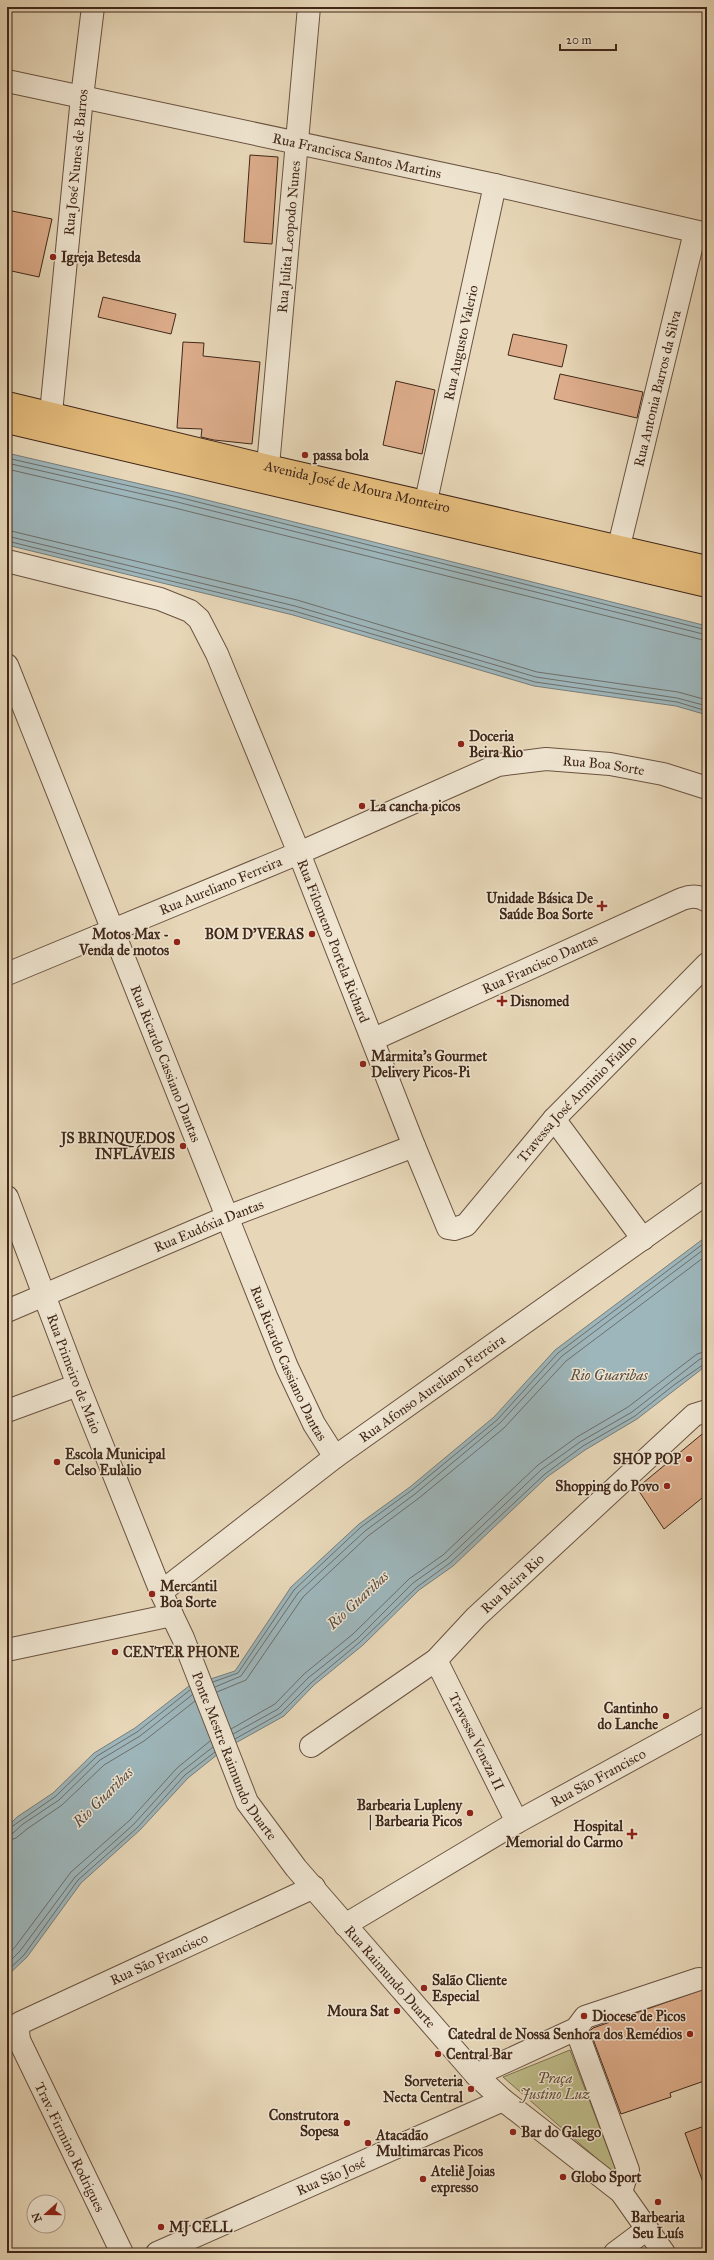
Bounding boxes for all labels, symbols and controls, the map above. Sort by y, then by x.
scale bar [560,26,616,52]
text: 20 m [566,33,592,47]
street label: Rua José Nunes de Barros [60,88,92,236]
street label: Rua Francisca Santos Martins [271,130,443,182]
street label: Rua Julita Leopodo Nunes [274,160,304,314]
place label: Igreja Betesda [61,249,142,267]
marker: Igreja Betesda [48,252,58,262]
street label: Rua Augusto Valerio [440,284,482,402]
street label: Rua Antonia Barros da Silva [630,309,685,469]
place label: passa bola [312,447,370,465]
marker: passa bola [300,450,310,460]
street label: Avenida José de Moura Monteiro [262,457,452,517]
place label: Doceria Beira Rio [469,728,523,761]
marker: Doceria Beira Rio [456,739,466,749]
street label: Rua Boa Sorte [562,752,646,779]
place label: La cancha picos [370,798,460,816]
marker: La cancha picos [357,801,367,811]
street label: Rua Aureliano Ferreira [157,853,285,919]
street label: Rua Filomeno Portela Richard [293,857,373,1025]
place label: Unidade Básica De Saúde Boa Sorte [486,890,593,923]
marker: Unidade Básica De Saúde Boa Sorte [596,900,608,912]
place label: Motos Max - Venda de motos [78,926,169,959]
place label: BOM D'VERAS [205,926,304,943]
marker: BOM D'VERAS [307,929,317,939]
street label: Rua Francisco Dantas [479,931,600,998]
marker: Motos Max - Venda de motos [172,937,182,947]
street label: Rua Ricardo Cassiano Dantas [126,983,204,1145]
place label: Disnomed [510,993,570,1010]
marker: Disnomed [497,996,507,1006]
street label: Travessa José Arminio Fialho [514,1032,641,1166]
place label: Marmita’s Gourmet Delivery Picos-Pi [371,1048,487,1082]
marker: Marmita’s Gourmet Delivery Picos-Pi [358,1059,368,1069]
place label: JS BRINQUEDOS INFLÁVEIS [59,1130,175,1163]
marker: JS BRINQUEDOS INFLÁVEIS [178,1141,188,1151]
street label: Rua Eudóxia Dantas [151,1196,266,1256]
street label: Rua Ricardo Cassiano Dantas [247,1284,330,1444]
street label: Rua Primeiro de Maio [43,1311,105,1436]
street label: Rua Afonso Aureliano Ferreira [356,1331,509,1446]
water label: Rio Guaribas [569,1366,648,1384]
place label: Escola Municipal Celso Eulalio [65,1446,167,1479]
place label: SHOP POP [613,1451,681,1468]
marker: SHOP POP [684,1454,694,1464]
marker: Escola Municipal Celso Eulalio [52,1457,62,1467]
place label: Shopping do Povo [555,1478,659,1496]
marker: Shopping do Povo [662,1481,672,1491]
street label: Rua Beira Rio [478,1550,548,1617]
water label: Rio Guaribas [323,1567,393,1634]
place label: Mercantil Boa Sorte [160,1578,218,1611]
marker: Mercantil Boa Sorte [147,1589,157,1599]
place label: CENTER PHONE [123,1644,239,1661]
marker: CENTER PHONE [110,1647,120,1657]
street label: Ponte Mestre Raimundo Duarte [188,1669,280,1844]
street label: Travessa Veneza II [445,1690,508,1793]
place label: Cantinho do Lanche [597,1700,658,1733]
marker: Cantinho do Lanche [661,1711,671,1721]
street label: Rua São Francisco [548,1745,649,1811]
water label: Rio Guaribas [69,1763,137,1831]
place label: Barbearia Lupleny | Barbearia Picos [357,1797,463,1831]
marker: Barbearia Lupleny | Barbearia Picos [465,1808,475,1818]
place label: Hospital Memorial do Carmo [505,1818,624,1851]
marker: Hospital Memorial do Carmo [626,1828,638,1840]
street label: Rua Raimundo Duarte [341,1922,439,2032]
street label: Rua São Francisco [108,1929,211,1989]
place label: Salão Cliente Especial [432,1972,507,2006]
marker: Salão Cliente Especial [419,1983,429,1993]
place label: Moura Sat [327,2003,389,2020]
marker: Moura Sat [392,2006,402,2016]
place label: Diocese de Picos [592,2008,686,2025]
marker: Diocese de Picos [579,2011,589,2021]
place label: Catedral de Nossa Senhora dos Remédios [448,2026,682,2043]
marker: Catedral de Nossa Senhora dos Remédios [685,2029,695,2039]
place label: Central Bar [446,2046,513,2063]
marker: Central Bar [433,2049,443,2059]
park label: Praça Justino Luz [519,2070,590,2103]
place label: Sorveteria Necta Central [383,2073,464,2106]
street label: Trav. Firmino Rodrigues [31,2080,108,2215]
marker: Sorveteria Necta Central [466,2084,476,2094]
place label: Construtora Sopesa [269,2107,340,2141]
marker: Construtora Sopesa [342,2118,352,2128]
place label: Bar do Galego [521,2124,601,2142]
place label: Atacadão Multimarcas Picos [375,2127,483,2160]
marker: Bar do Galego [508,2127,518,2137]
marker: Atacadão Multimarcas Picos [363,2138,373,2148]
street label: Rua São José [294,2154,368,2199]
place label: Ateliê Joias expresso [430,2163,495,2197]
place label: Globo Sport [571,2169,642,2187]
marker: Globo Sport [558,2172,568,2182]
marker: Ateliê Joias expresso [418,2174,428,2184]
north arrow [26,2194,66,2234]
marker: Barbearia Seu Luís [653,2197,663,2207]
place label: Barbearia Seu Luís [631,2209,686,2242]
text: N [29,2210,45,2224]
place label: MJ CELL [169,2219,233,2237]
marker: MJ CELL [156,2222,166,2232]

